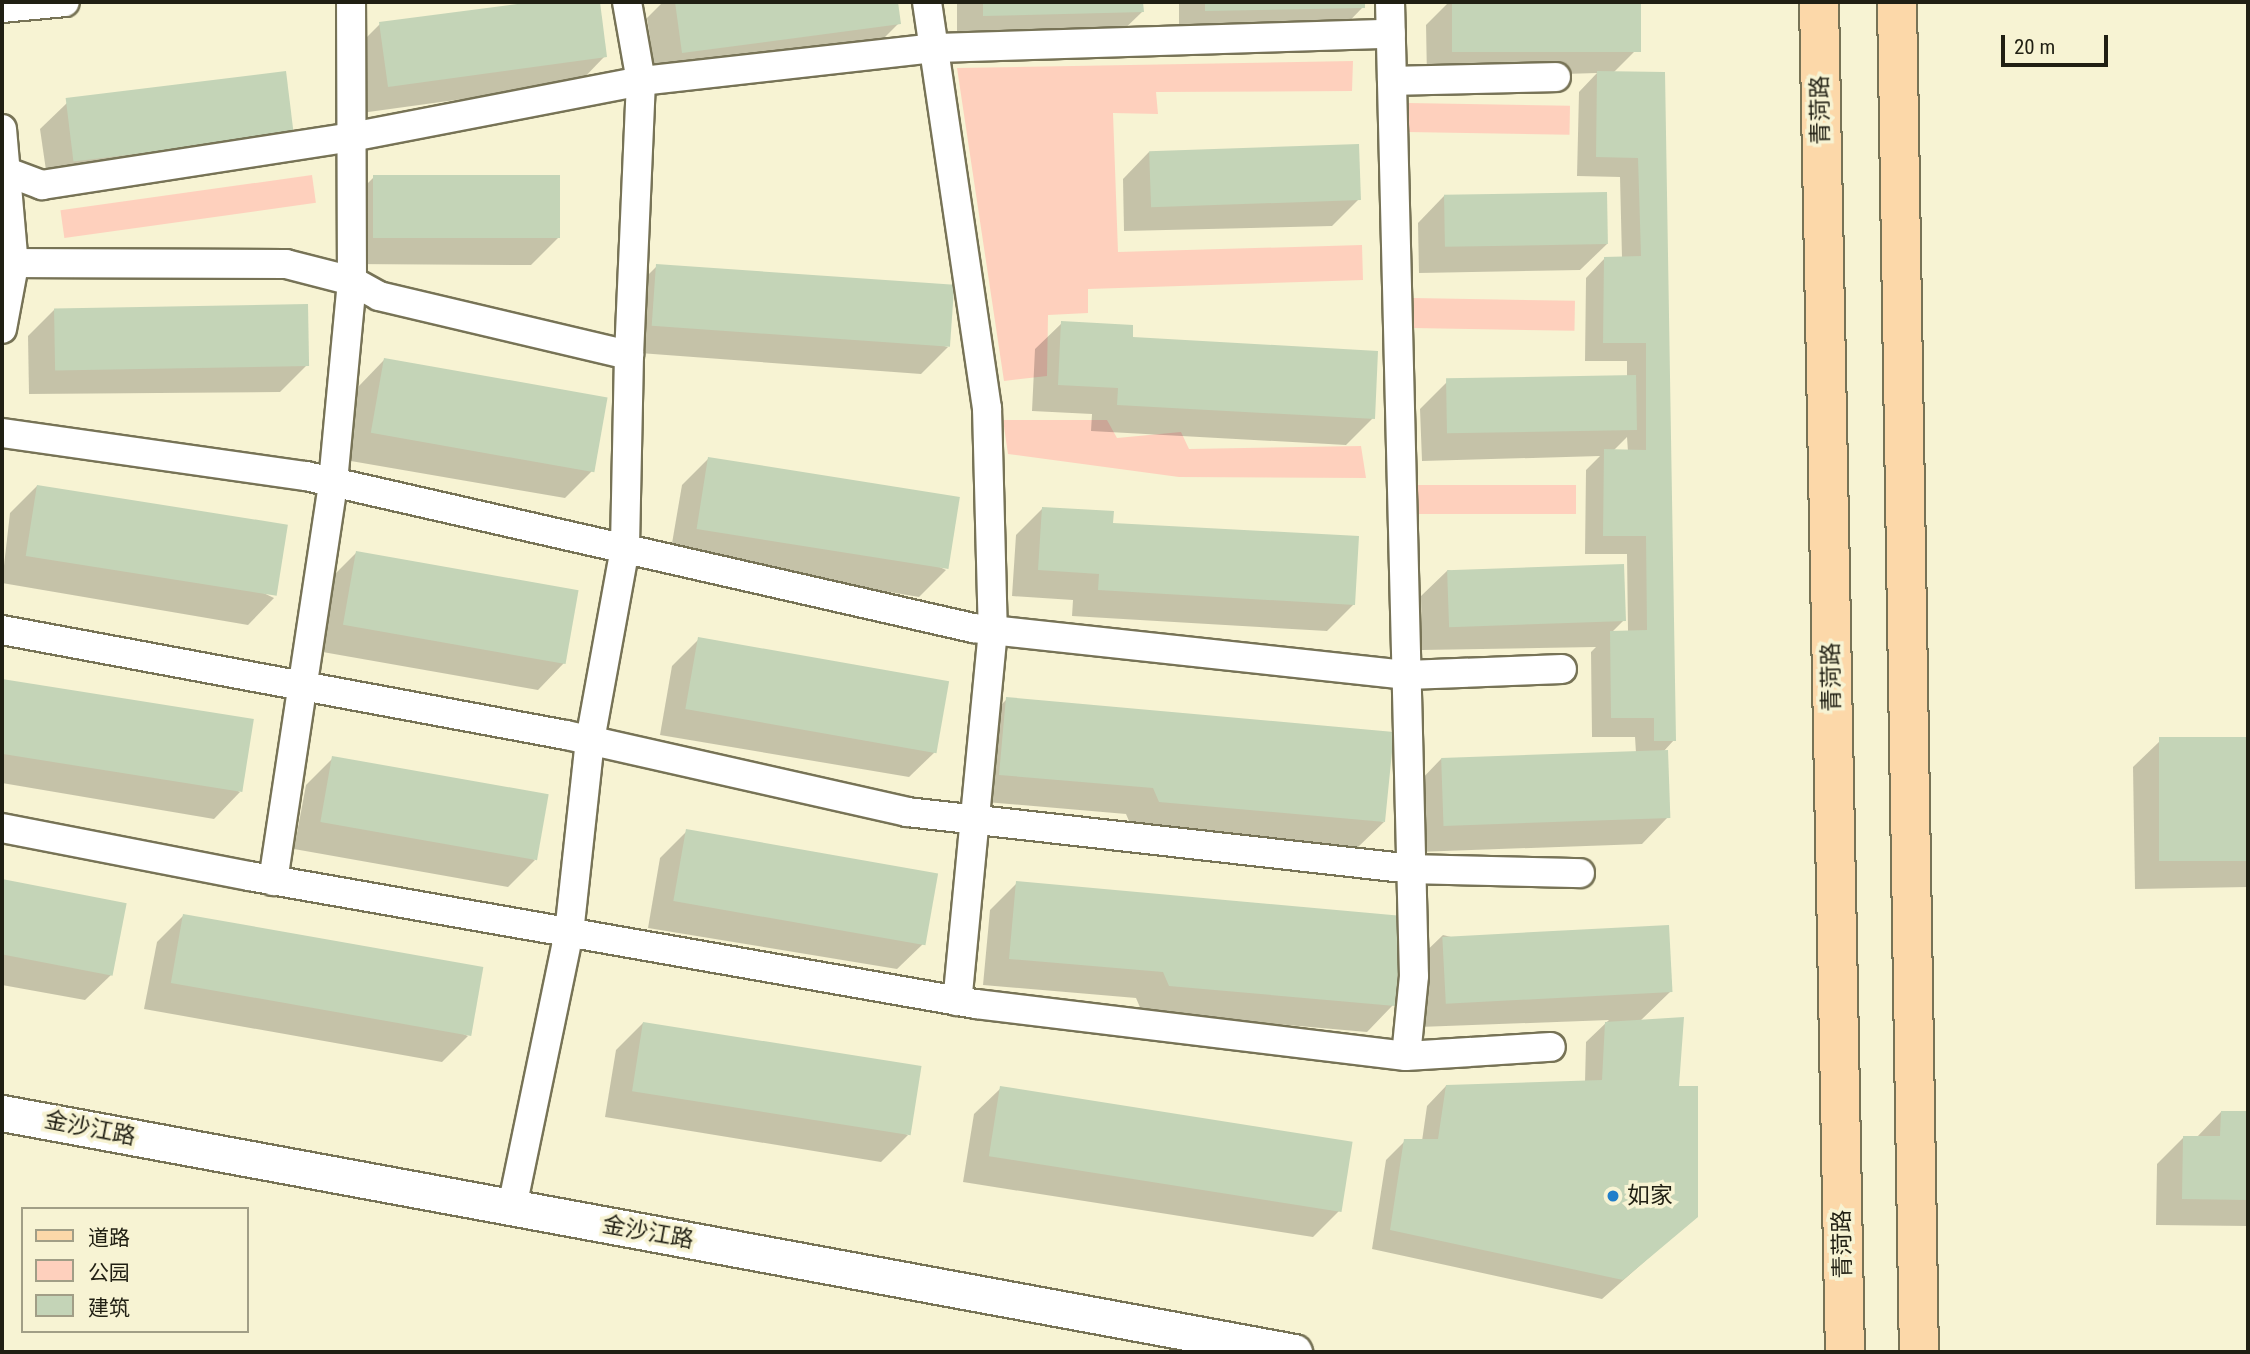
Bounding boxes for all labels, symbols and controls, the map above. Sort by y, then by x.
scale bar [2005,21,2112,65]
text: 20 m [2014,35,2055,59]
street label: 青菏路 [1807,75,1835,145]
street label: 青菏路 [1818,642,1846,712]
street label: 金沙江路 [42,1107,138,1151]
place label: 如家 [1627,1182,1673,1210]
marker: 如家 [1605,1188,1621,1204]
legend [21,1207,248,1333]
street label: 青菏路 [1829,1209,1857,1279]
street label: 金沙江路 [600,1211,696,1255]
text: 道路 [88,1226,130,1250]
text: 公园 [88,1261,130,1285]
text: 建筑 [88,1296,130,1320]

